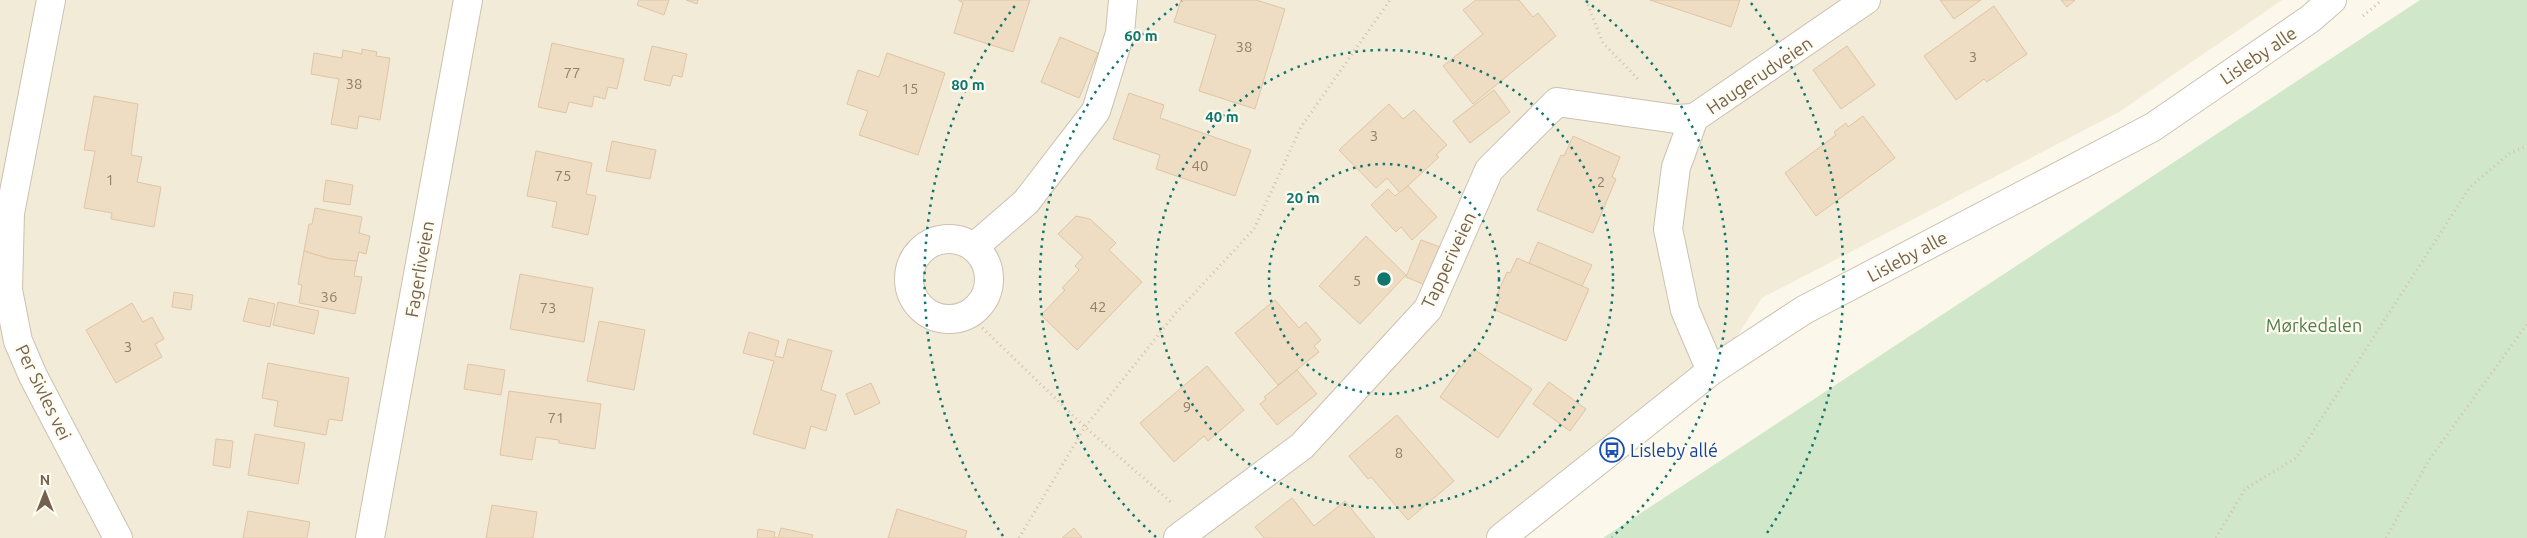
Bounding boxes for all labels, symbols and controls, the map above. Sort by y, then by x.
street label: Lisleby alle [2216,22,2300,88]
text: 60 m [1124,27,1158,44]
street label: Haugerudveien [1702,32,1816,118]
house number: 38 [1236,38,1252,55]
house number: 3 [1969,48,1977,65]
house number: 77 [564,64,580,81]
house number: 38 [346,75,362,92]
text: 80 m [951,76,985,93]
house number: 15 [902,80,918,97]
text: 40 m [1205,108,1239,125]
house number: 3 [1370,127,1378,144]
house number: 40 [1192,157,1208,174]
house number: 75 [555,167,571,184]
house number: 1 [106,171,114,188]
house number: 2 [1597,173,1605,190]
text: 20 m [1286,189,1320,206]
street label: Tapperiveien [1417,209,1479,311]
street label: Fagerliveien [401,219,437,319]
street label: Lisleby alle [1863,227,1951,285]
centre of rings [1375,270,1393,288]
house number: 5 [1353,272,1361,289]
house number: 36 [321,288,337,305]
house number: 42 [1090,298,1106,315]
house number: 73 [540,299,556,316]
park label: Mørkedalen [2266,315,2362,335]
house number: 3 [124,338,132,355]
street label: Per Sivles vei [12,341,76,443]
house number: 9 [1183,398,1191,415]
house number: 71 [548,409,564,426]
bus stop icon: Lisleby allé [1599,437,1625,463]
place label: Lisleby allé [1630,440,1718,460]
house number: 8 [1395,444,1403,461]
north arrow [20,468,70,518]
text: N [40,472,50,488]

